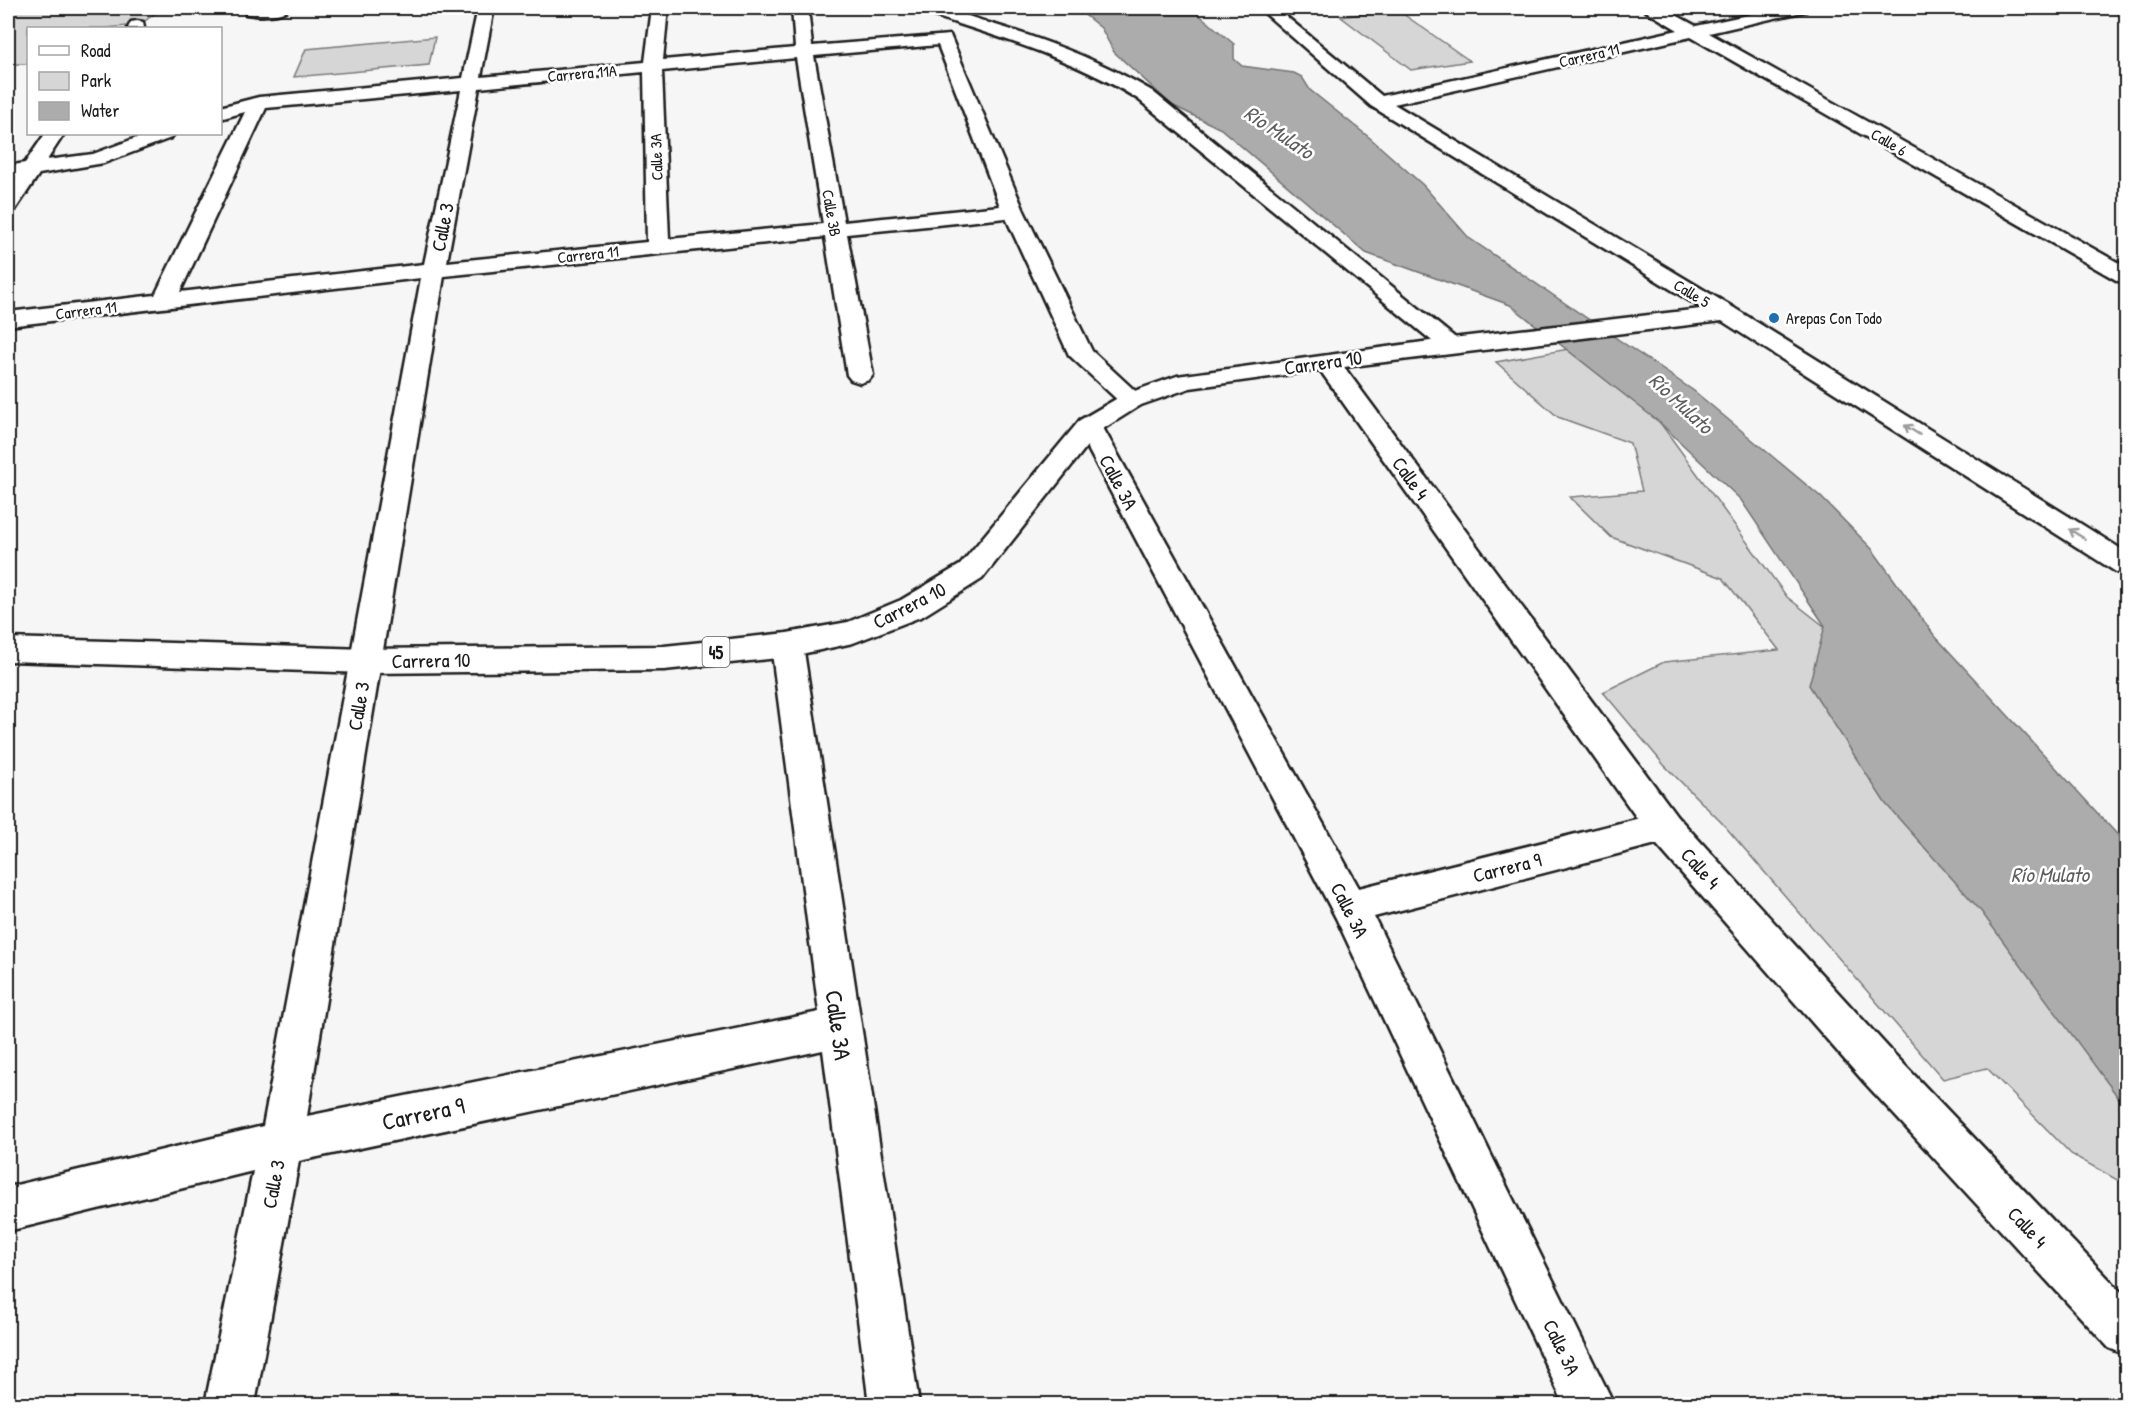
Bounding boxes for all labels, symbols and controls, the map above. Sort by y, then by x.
legend [27,27,222,135]
street label: Carrera 11 [1557,37,1622,73]
text: Road [81,38,111,63]
street label: Carrera 11A [547,59,618,87]
text: Park [81,68,112,93]
text: Water [81,98,119,123]
water label: Río Mulato [1239,98,1321,167]
street label: Calle 6 [1867,123,1911,161]
street label: Calle 3A [644,133,668,181]
street label: Calle 3B [817,188,847,238]
street label: Calle 3 [424,200,460,254]
street label: Carrera 11 [556,240,620,268]
street label: Calle 5 [1670,274,1714,313]
street label: Carrera 11 [54,295,118,325]
place label: Arepas Con Todo [1786,307,1883,329]
marker: Arepas Con Todo [1767,311,1781,325]
street label: Carrera 10 [1282,343,1364,381]
water label: Río Mulato [1643,366,1721,441]
one-way arrow [1904,424,1921,436]
street label: Calle 3A [1093,450,1145,514]
street label: Calle 4 [1386,451,1436,505]
one-way arrow [2069,528,2086,540]
street label: Carrera 10 [868,575,950,635]
road number: 45 [702,637,730,667]
street label: Carrera 10 [392,646,471,674]
street label: Calle 3 [340,680,376,732]
street label: Calle 4 [1675,841,1727,895]
street label: Carrera 9 [1470,845,1544,889]
water label: Río Mulato [2011,860,2090,889]
street label: Calle 3A [1325,878,1375,942]
street label: Calle 3A [818,988,860,1062]
street label: Carrera 9 [379,1089,467,1137]
street label: Calle 3 [255,1157,291,1211]
street label: Calle 4 [2002,1200,2054,1254]
street label: Calle 3A [1537,1315,1587,1380]

